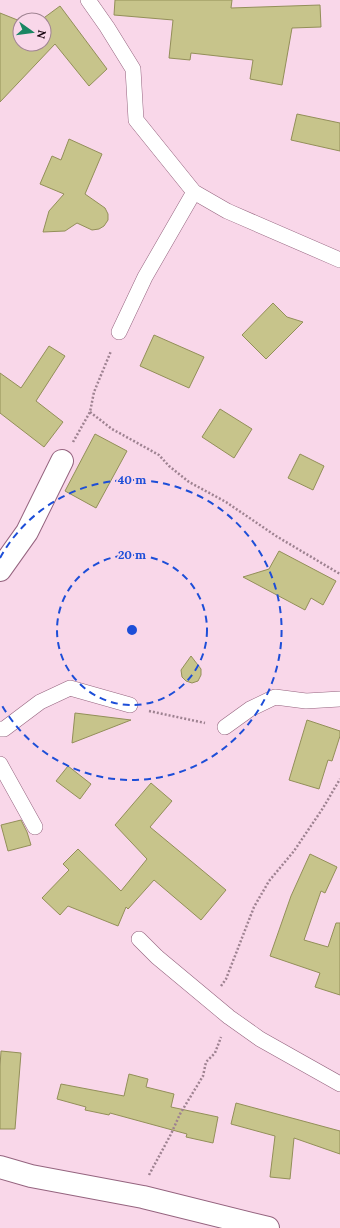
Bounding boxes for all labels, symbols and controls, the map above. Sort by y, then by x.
north arrow [12,12,52,52]
text: N [34,29,50,41]
text: 40 m [118,472,146,487]
text: 20 m [118,547,146,562]
centre of rings [125,623,139,637]

